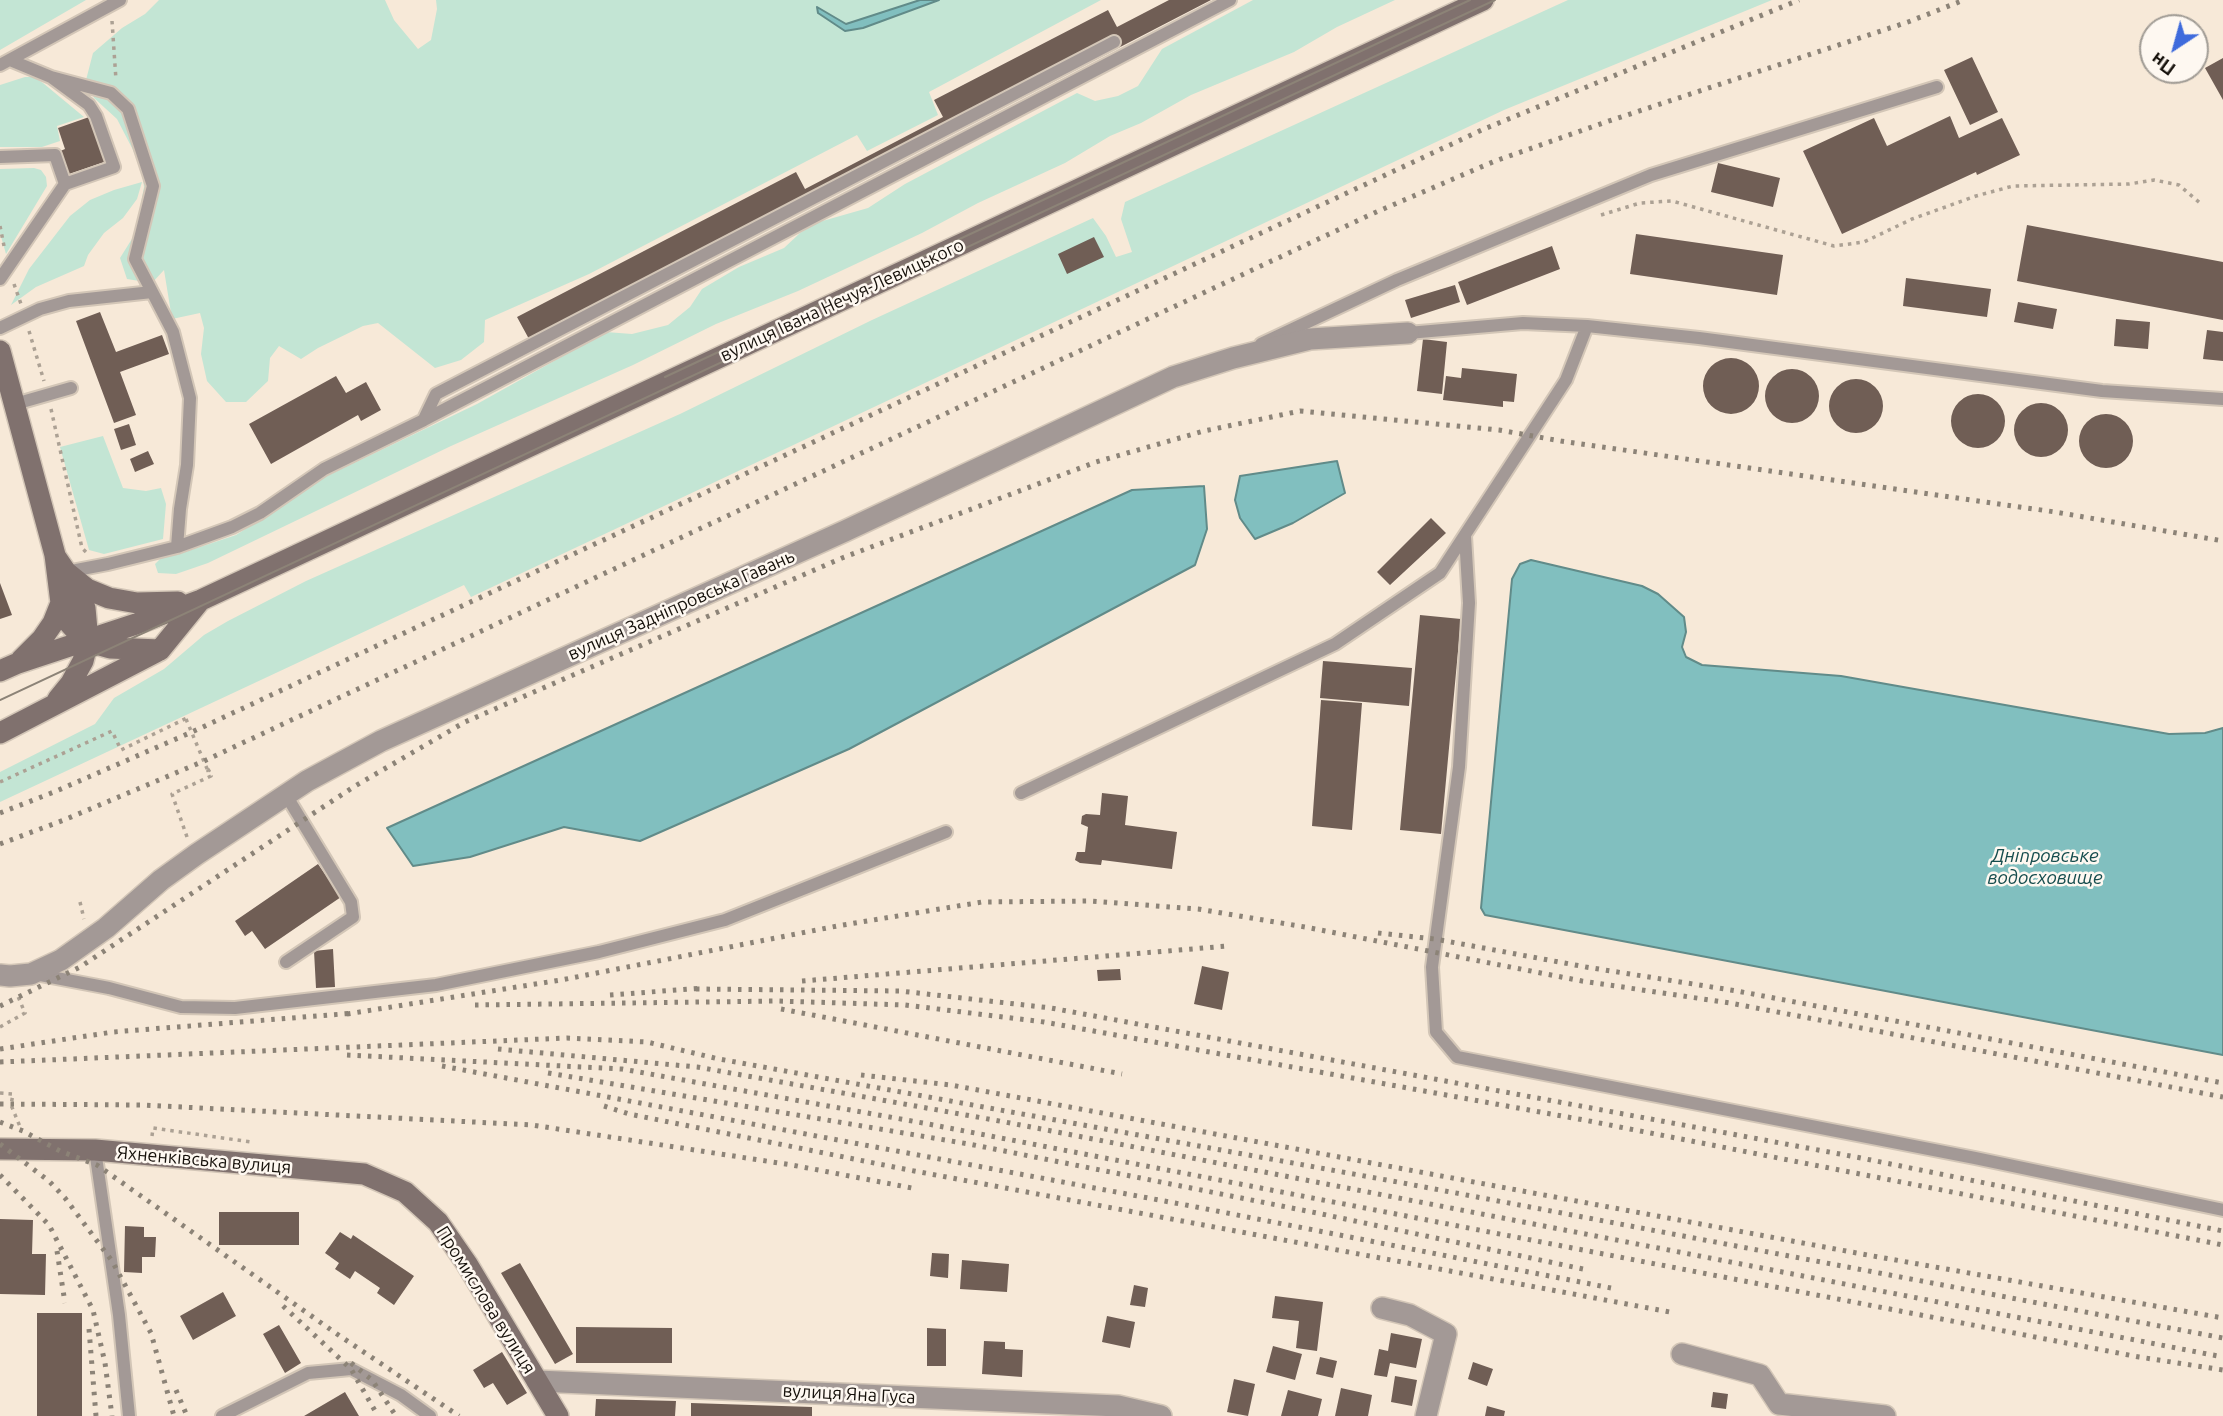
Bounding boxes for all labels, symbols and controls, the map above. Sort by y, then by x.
north arrow [2139,14,2209,84]
text: Пн [2146,48,2179,81]
street label: вулиця Івана Нечуя-Левицького [717,234,967,366]
street label: вулиця Задніпровська Гавань [564,545,798,665]
water label: Дніпровське водосховище [1987,845,2103,889]
street label: Яхненківська вулиця [116,1142,292,1178]
street label: Промислова вулиця [432,1222,540,1378]
street label: вулиця Яна Гуса [782,1380,916,1408]

